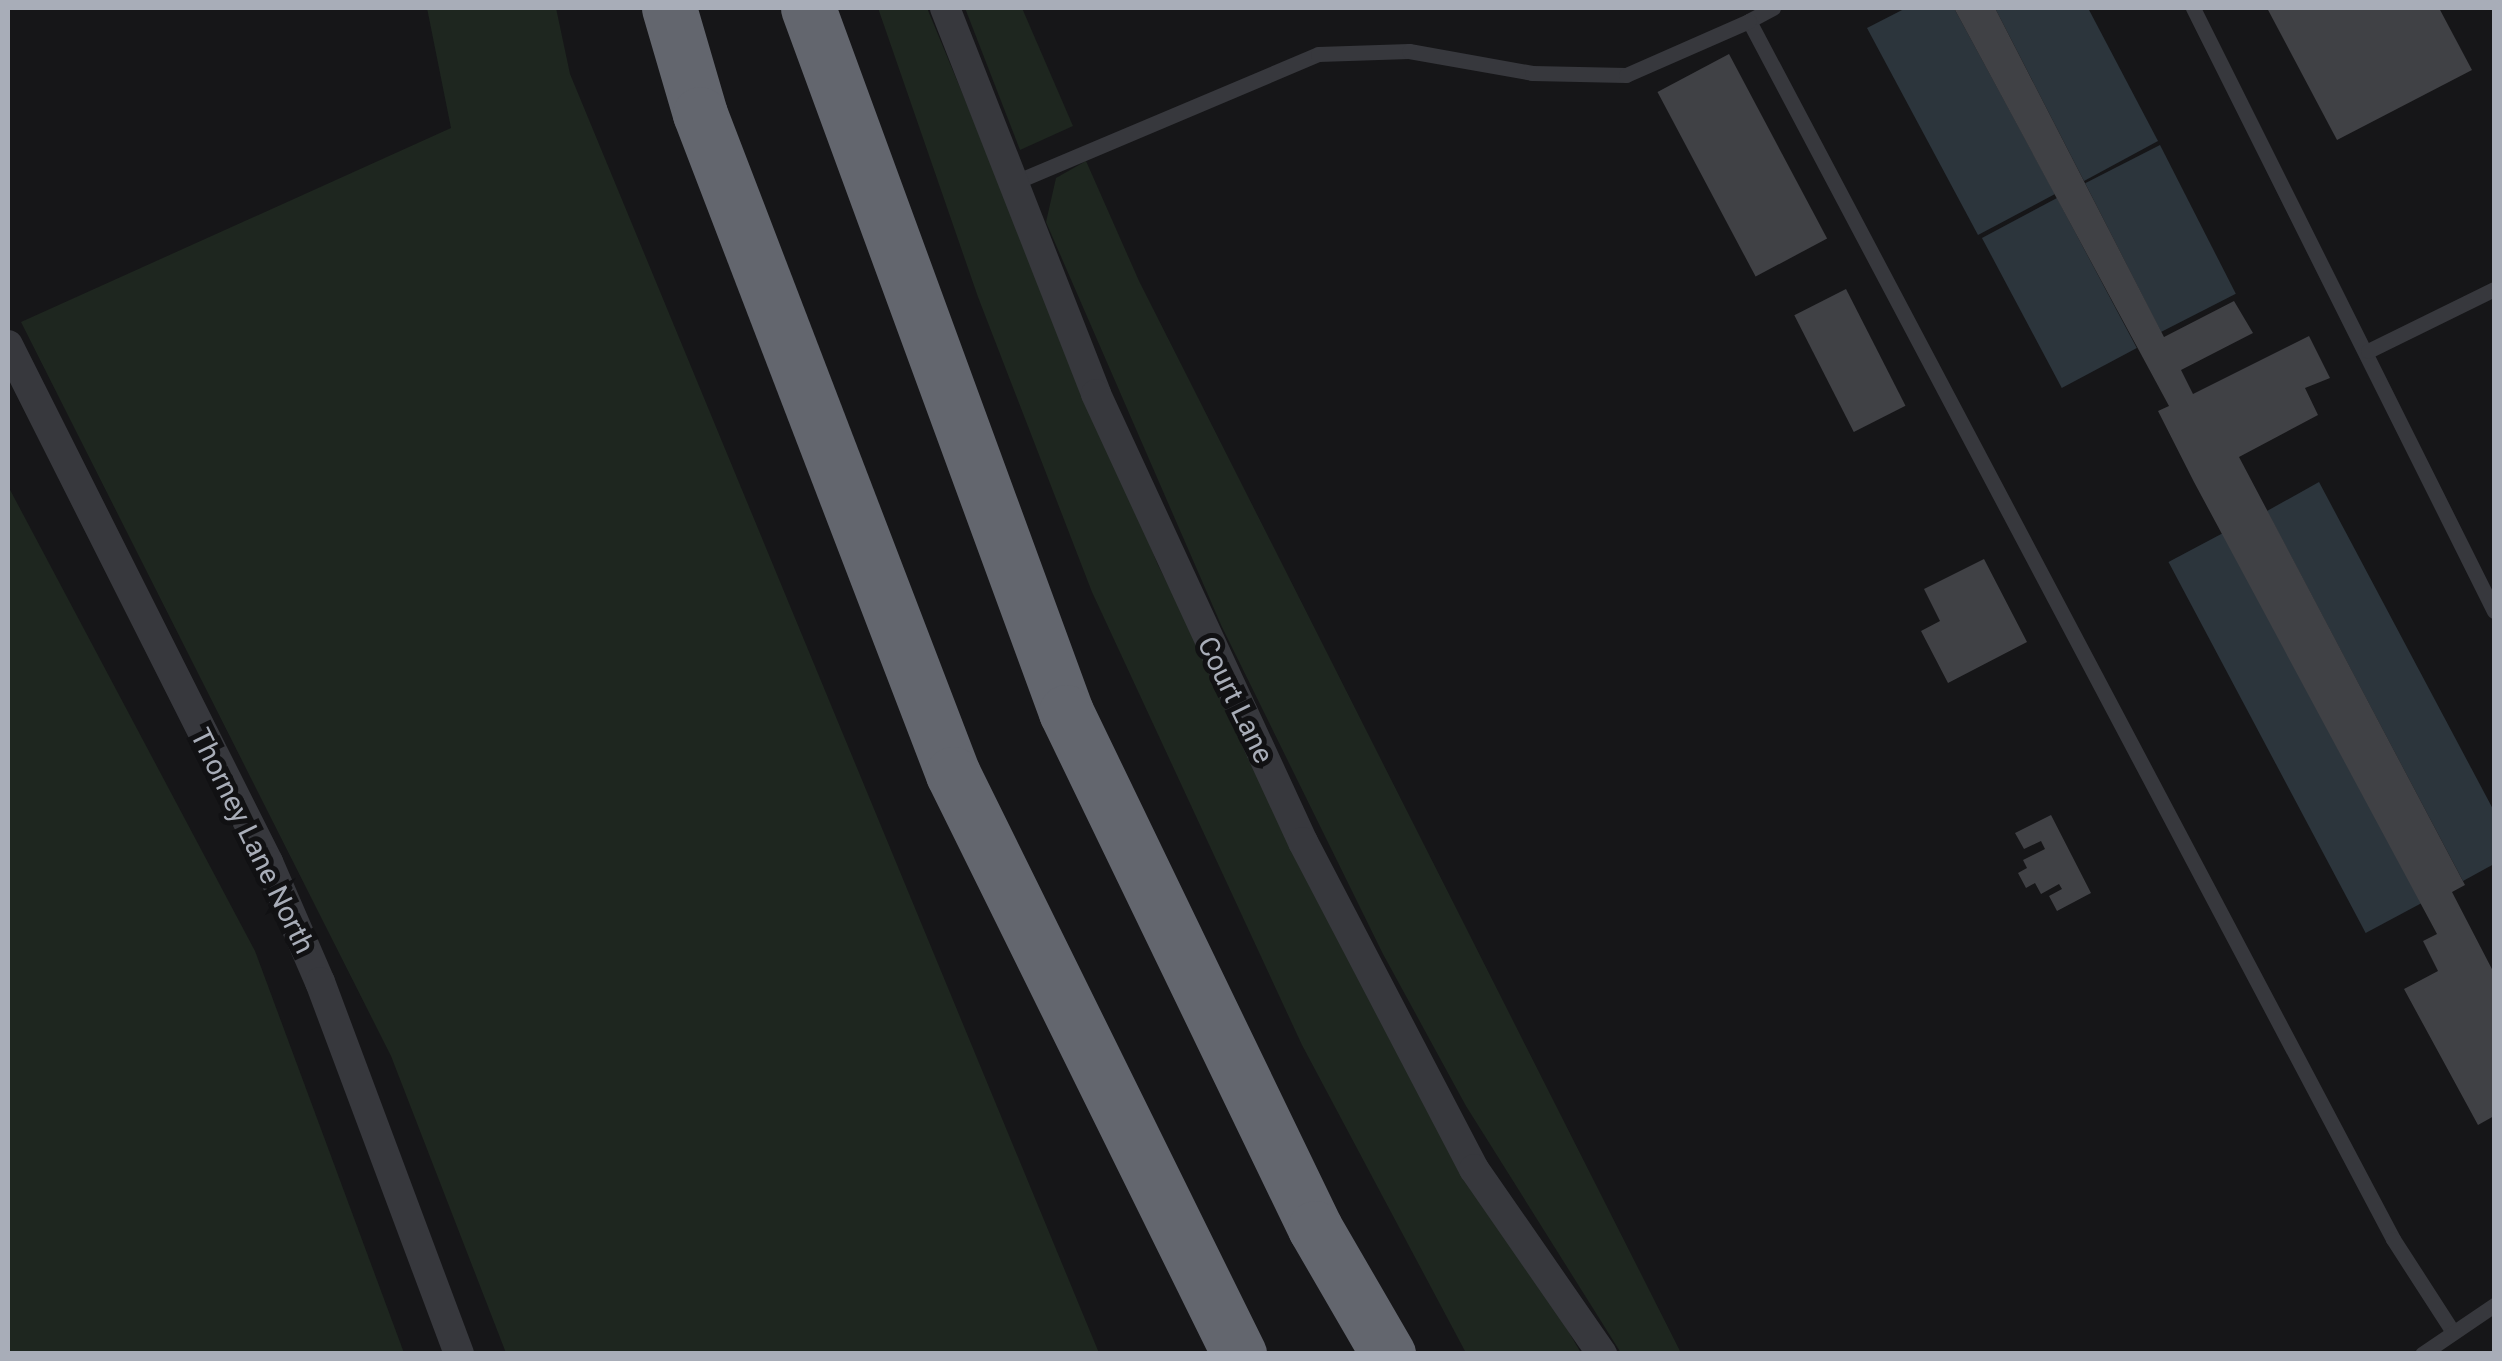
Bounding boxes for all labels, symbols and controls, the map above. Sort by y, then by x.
street label: Court Lane [1190,631,1280,769]
street label: Thorney Lane North [183,723,321,959]

